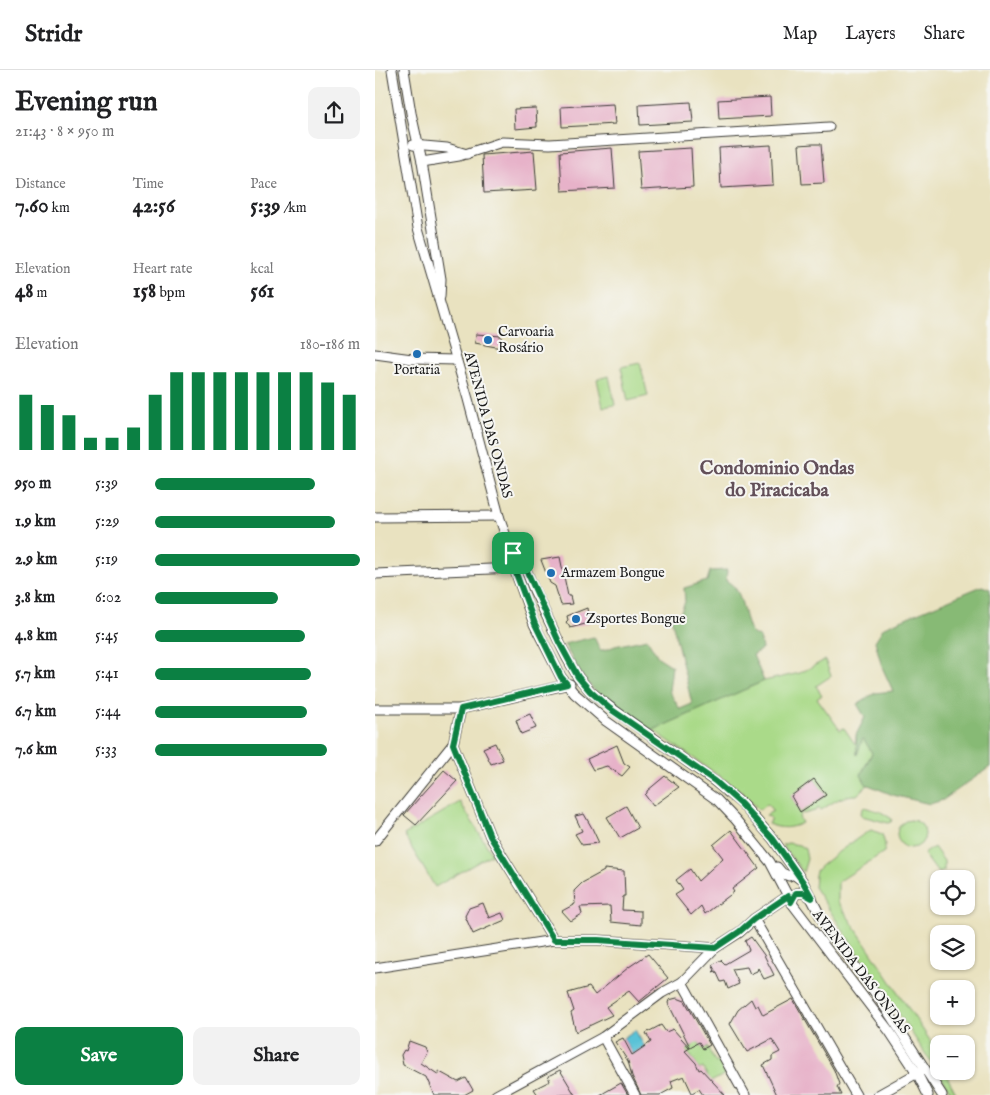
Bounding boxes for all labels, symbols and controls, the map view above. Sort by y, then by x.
text: Stridr [25,19,82,50]
text: Map [783,23,817,46]
text: Layers [845,23,896,46]
text: Share [924,23,965,46]
text: Evening run [15,85,158,120]
button: share [308,87,360,139]
text: 21:43 · 8 × 950 m [15,122,114,142]
text: Distance [15,175,66,193]
text: Time [133,175,164,193]
text: Pace [250,175,277,193]
text: 7.60 [15,193,49,220]
text: 42:56 [133,193,175,220]
text: 5:39 [250,193,281,220]
text: km [49,199,70,217]
text: /km [281,199,307,217]
text: Elevation [15,260,71,278]
text: Heart rate [133,260,192,278]
text: kcal [250,260,274,278]
text: 48 [15,278,34,305]
text: 158 [133,278,156,305]
text: 561 [250,278,274,305]
text: m [34,284,47,302]
text: bpm [156,284,185,302]
place label: Carvoaria Rosário [498,323,555,357]
marker: Carvoaria Rosário [482,334,494,346]
text: Elevation [15,335,78,355]
text: 180–186 m [300,335,360,355]
marker: Portaria [411,348,423,360]
street label: AVENIDA DAS ONDAS [459,349,516,500]
place label: Portaria [394,361,441,379]
district label: Condominio Ondas do Piracicaba [700,457,855,503]
text: 950 m [15,474,51,494]
text: 5:39 [95,474,118,494]
text: 1.9 km [15,512,56,532]
text: 5:29 [95,512,120,532]
pin [492,532,534,574]
icon: arrive [499,539,527,567]
text: 2.9 km [15,550,57,570]
text: 5:19 [95,550,118,570]
place label: Armazem Bongue [560,564,665,582]
marker: Armazem Bongue [545,567,557,579]
text: 3.8 km [15,588,55,608]
text: 6:02 [95,588,121,608]
place label: Zsportes Bongue [586,610,686,628]
marker: Zsportes Bongue [570,613,582,625]
text: 4.8 km [15,626,57,646]
text: 5:45 [95,626,119,646]
text: 5.7 km [15,664,55,684]
text: 5:41 [95,664,119,684]
text: 6.7 km [15,702,56,722]
text: 5:44 [95,702,121,722]
text: 7.6 km [15,740,57,760]
text: 5:33 [95,740,117,760]
map controls [930,870,975,1080]
button: locate [930,870,975,915]
street label: AVENIDA DAS ONDAS [808,905,914,1038]
button: layers [930,925,975,970]
button: + [930,980,975,1025]
button: Save [15,1027,183,1085]
button: Share [193,1027,360,1085]
button: − [930,1035,975,1080]

